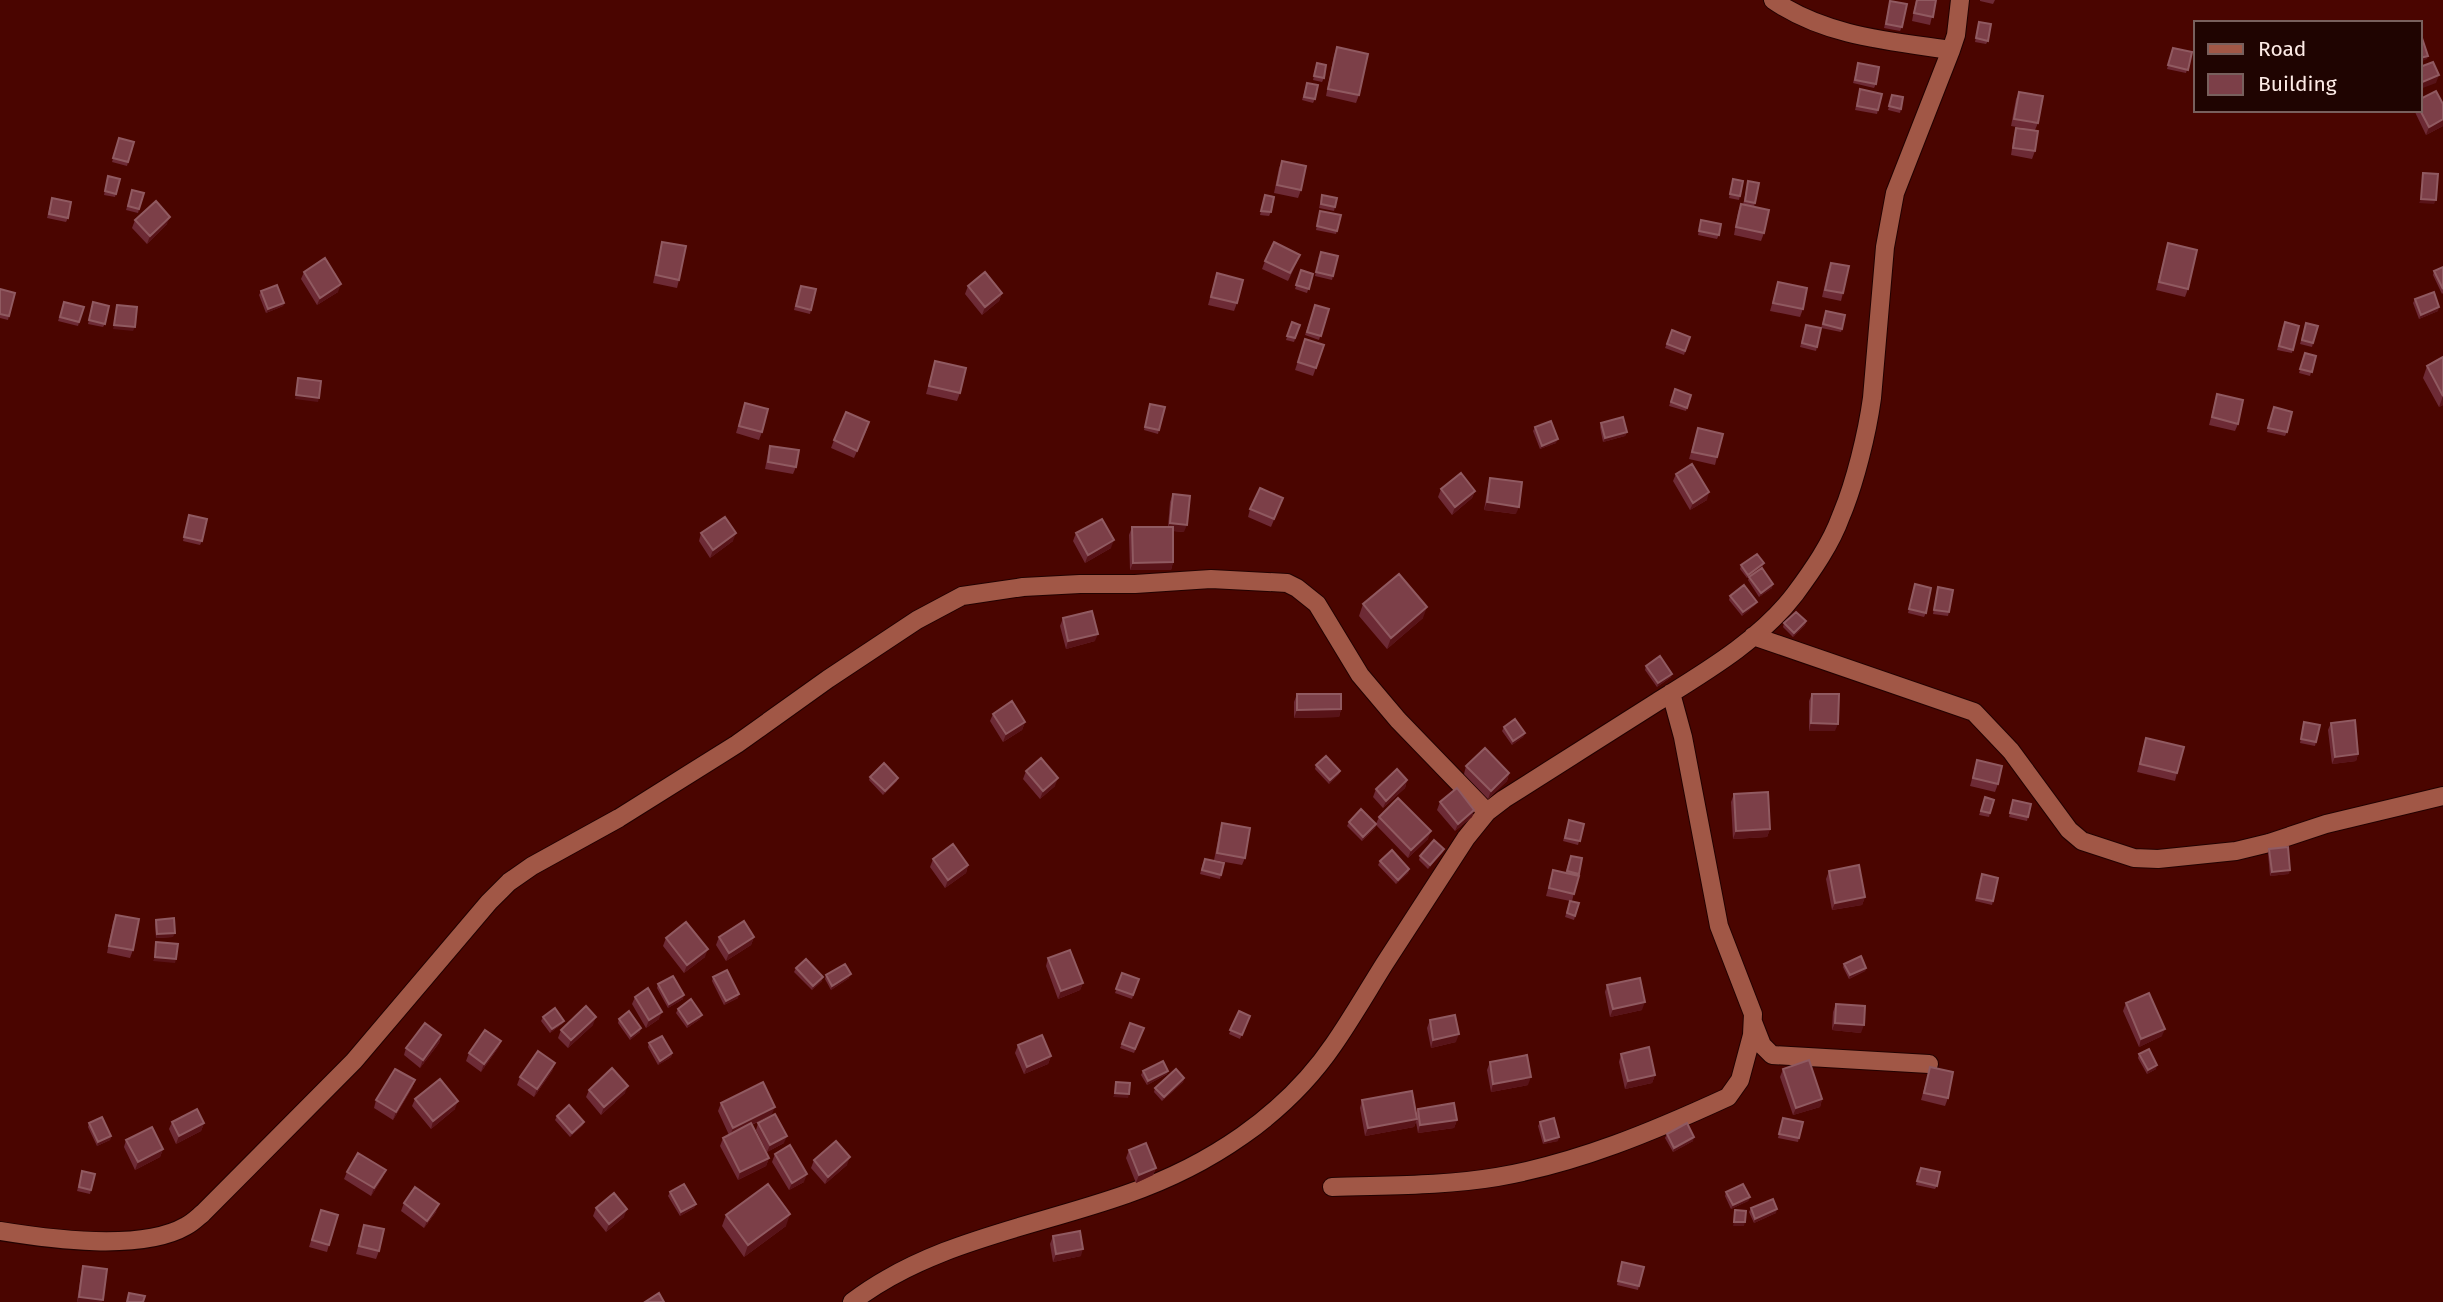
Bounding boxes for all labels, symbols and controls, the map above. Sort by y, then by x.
legend [2194,21,2422,112]
text: Road [2258,36,2306,62]
text: Building [2258,71,2337,97]

